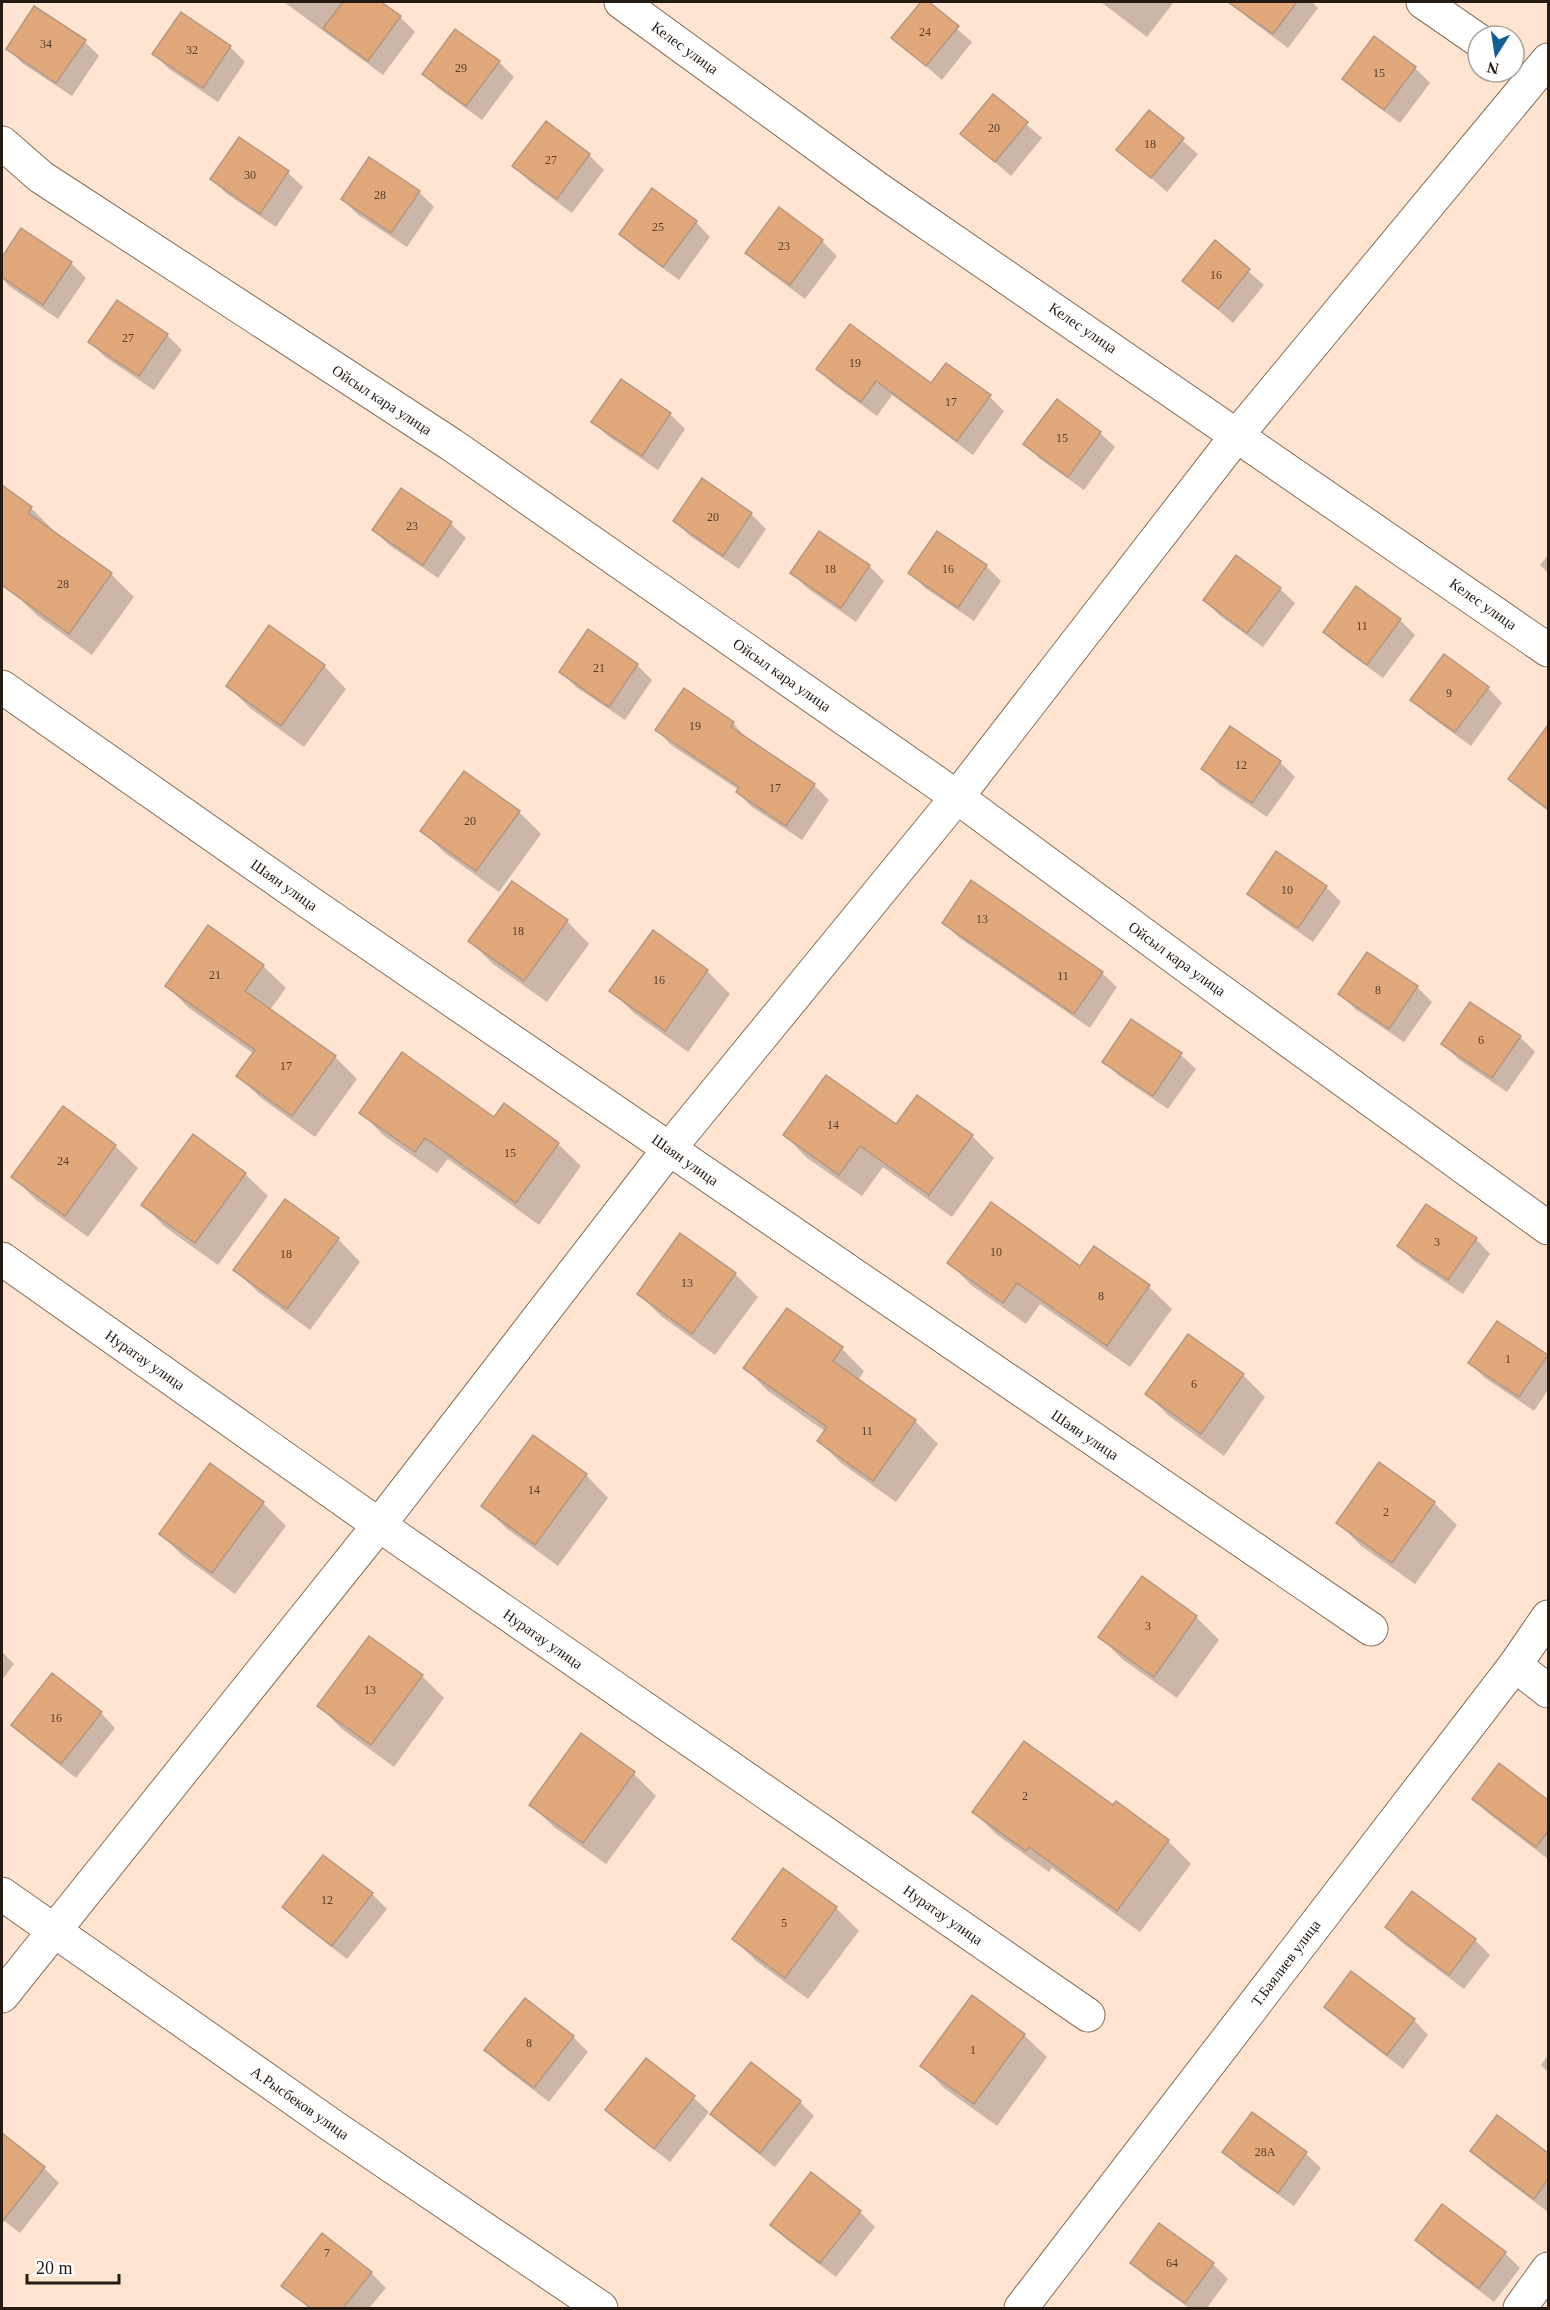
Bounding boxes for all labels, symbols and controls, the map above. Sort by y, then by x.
street label: Келес улица [649,19,722,78]
north arrow [1466,24,1526,84]
house number: 24 [919,25,931,39]
house number: 34 [40,37,52,51]
house number: 32 [186,43,198,57]
text: N [1485,59,1500,78]
house number: 29 [455,61,467,75]
house number: 15 [1373,66,1385,80]
house number: 20 [988,121,1000,135]
house number: 18 [1144,137,1156,151]
house number: 27 [545,153,557,167]
house number: 30 [244,168,256,182]
house number: 28 [374,188,386,202]
house number: 25 [652,220,664,234]
house number: 23 [778,239,790,253]
house number: 16 [1210,268,1222,282]
street label: Келес улица [1046,300,1120,357]
house number: 27 [122,331,134,345]
house number: 19 [849,356,861,370]
street label: Ойсыл кара улица [329,362,435,438]
house number: 17 [945,395,957,409]
house number: 15 [1056,431,1068,445]
house number: 20 [707,510,719,524]
house number: 23 [406,519,418,533]
house number: 18 [824,562,836,576]
house number: 16 [942,562,954,576]
street label: Келес улица [1446,575,1520,633]
house number: 28 [57,577,69,591]
house number: 11 [1356,619,1368,633]
street label: Ойсыл кара улица [730,635,834,715]
house number: 21 [593,661,605,675]
house number: 9 [1446,686,1452,700]
house number: 19 [689,719,701,733]
house number: 12 [1235,758,1247,772]
house number: 17 [769,781,781,795]
house number: 20 [464,814,476,828]
street label: Шаян улица [248,856,321,914]
house number: 10 [1281,883,1293,897]
house number: 13 [976,912,988,926]
street label: Ойсыл кара улица [1126,919,1229,1000]
house number: 18 [512,924,524,938]
house number: 21 [209,968,221,982]
house number: 11 [1057,969,1069,983]
house number: 16 [653,973,665,987]
house number: 8 [1375,983,1381,997]
house number: 6 [1478,1033,1484,1047]
house number: 17 [280,1059,292,1073]
house number: 14 [827,1118,839,1132]
street label: Шаян улица [649,1131,722,1189]
house number: 15 [504,1146,516,1160]
house number: 24 [57,1154,69,1168]
house number: 3 [1434,1235,1440,1249]
house number: 10 [990,1245,1002,1259]
house number: 18 [280,1247,292,1261]
house number: 13 [681,1276,693,1290]
house number: 8 [1098,1289,1104,1303]
street label: Нуратау улица [102,1327,188,1393]
house number: 1 [1505,1352,1511,1366]
house number: 6 [1191,1377,1197,1391]
street label: Шаян улица [1048,1407,1122,1463]
house number: 11 [861,1424,873,1438]
house number: 14 [528,1483,540,1497]
house number: 2 [1383,1505,1389,1519]
street label: Нуратау улица [500,1606,586,1672]
house number: 3 [1145,1619,1151,1633]
house number: 13 [364,1683,376,1697]
house number: 16 [50,1711,62,1725]
house number: 2 [1022,1789,1028,1803]
street label: Нуратау улица [900,1882,986,1948]
house number: 12 [321,1893,333,1907]
house number: 5 [781,1916,787,1930]
street label: Т.Баялиев улица [1248,1917,1324,2009]
house number: 8 [526,2036,532,2050]
house number: 1 [970,2043,976,2057]
street label: А.Рысбеков улица [248,2063,352,2143]
house number: 28А [1255,2145,1276,2159]
house number: 7 [324,2246,330,2260]
scale bar [27,2247,118,2285]
house number: 64 [1166,2256,1178,2270]
text: 20 m [36,2258,73,2278]

